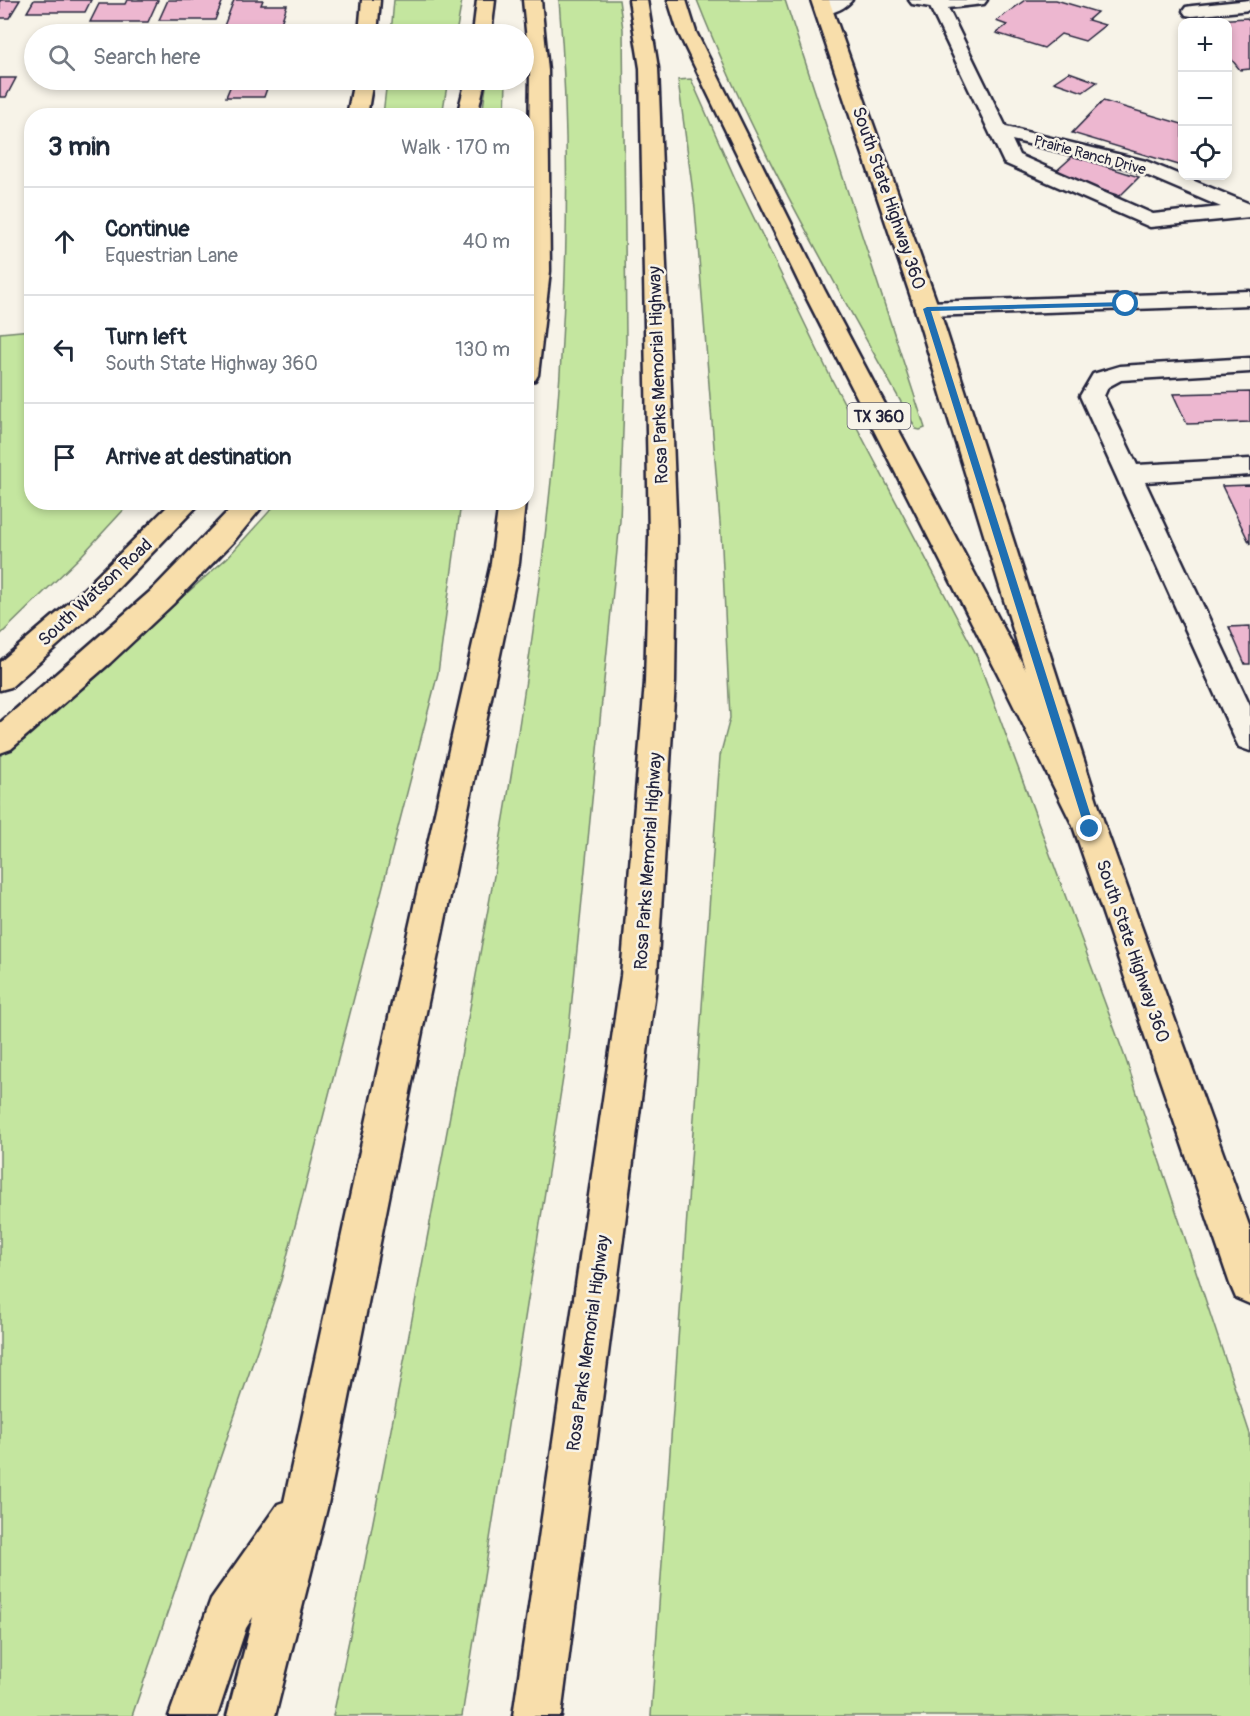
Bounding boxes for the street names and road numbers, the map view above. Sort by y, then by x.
street label: South State Highway 360 [846,104,931,293]
street label: Prairie Ranch Drive [1032,131,1149,180]
street label: Rosa Parks Memorial Highway [643,265,674,484]
road number: TX 360 [848,403,910,429]
street label: South Watson Road [33,533,157,651]
street label: Rosa Parks Memorial Highway [629,751,668,971]
street label: South State Highway 360 [1090,857,1175,1046]
street label: Rosa Parks Memorial Highway [562,1233,615,1453]

